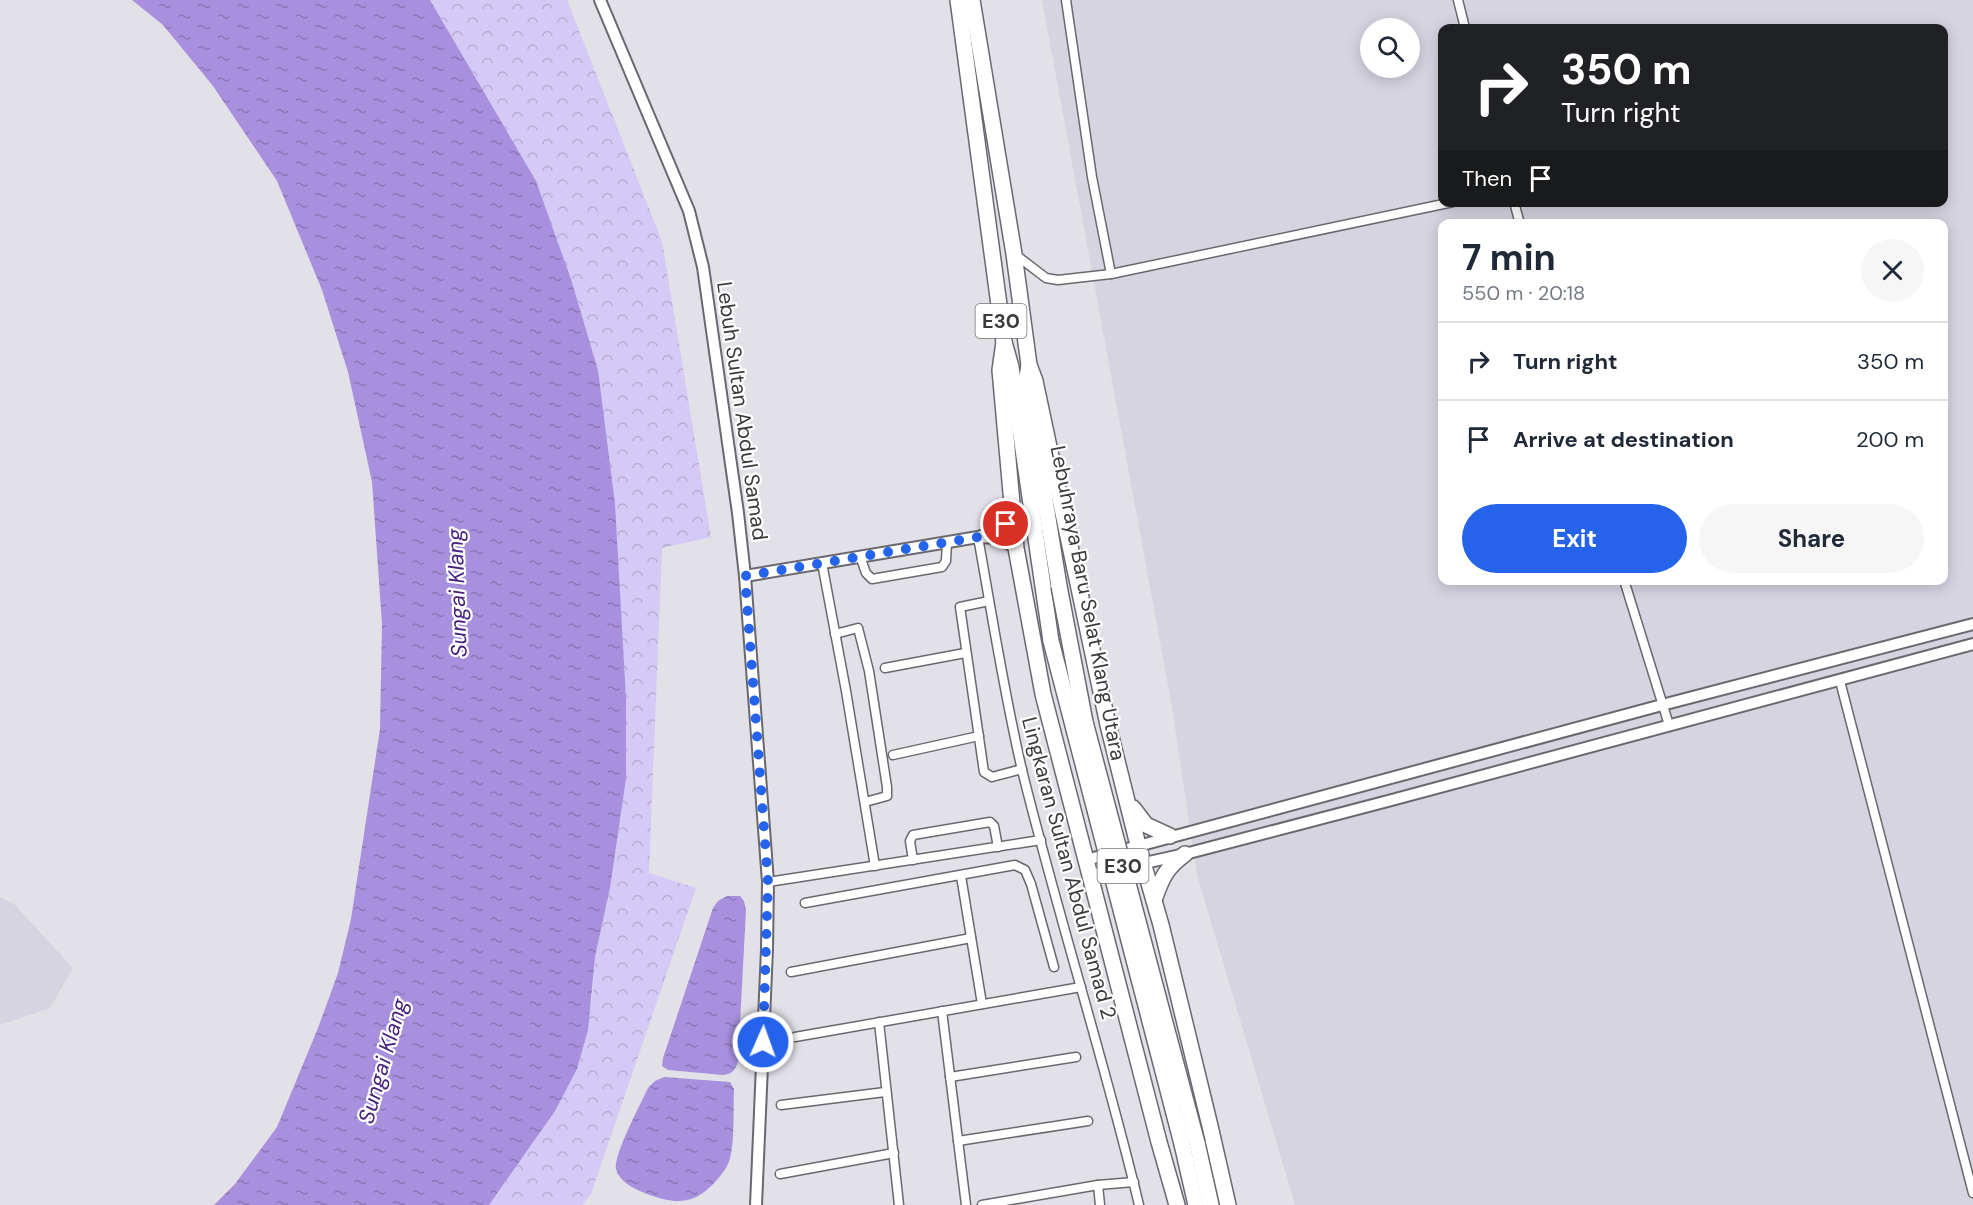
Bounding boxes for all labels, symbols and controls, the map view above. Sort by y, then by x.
map controls [1360,18,1420,78]
button: search [1360,18,1420,78]
text: 350 m [1561,42,1691,97]
icon: right [1462,48,1540,126]
text: Turn right [1561,95,1681,130]
icon: arrive [1524,162,1557,195]
text: Then [1462,164,1512,193]
text: 7 min [1462,234,1556,281]
button: close [1861,239,1924,302]
street label: Lebuh Sultan Abdul Samad [710,280,774,542]
text: 550 m · 20:18 [1462,280,1585,306]
road number: E30 [976,304,1026,338]
icon: right [1462,345,1495,378]
text: Turn right [1513,347,1618,376]
text: 350 m [1857,347,1924,376]
icon: arrive [1462,423,1495,456]
text: Arrive at destination [1513,425,1734,454]
text: 200 m [1856,425,1924,454]
street label: Lebuhraya Baru Selat Klang Utara [1044,443,1132,763]
pin [980,498,1031,549]
button: Exit [1462,504,1687,573]
button: Share [1699,504,1924,573]
icon: arrive [989,507,1022,540]
water label: Sungai Klang [440,527,474,658]
street label: Lingkaran Sultan Abdul Samad 2 [1015,714,1123,1022]
road number: E30 [1098,849,1148,883]
water label: Sungai Klang [351,994,415,1127]
position arrow [731,1010,795,1074]

